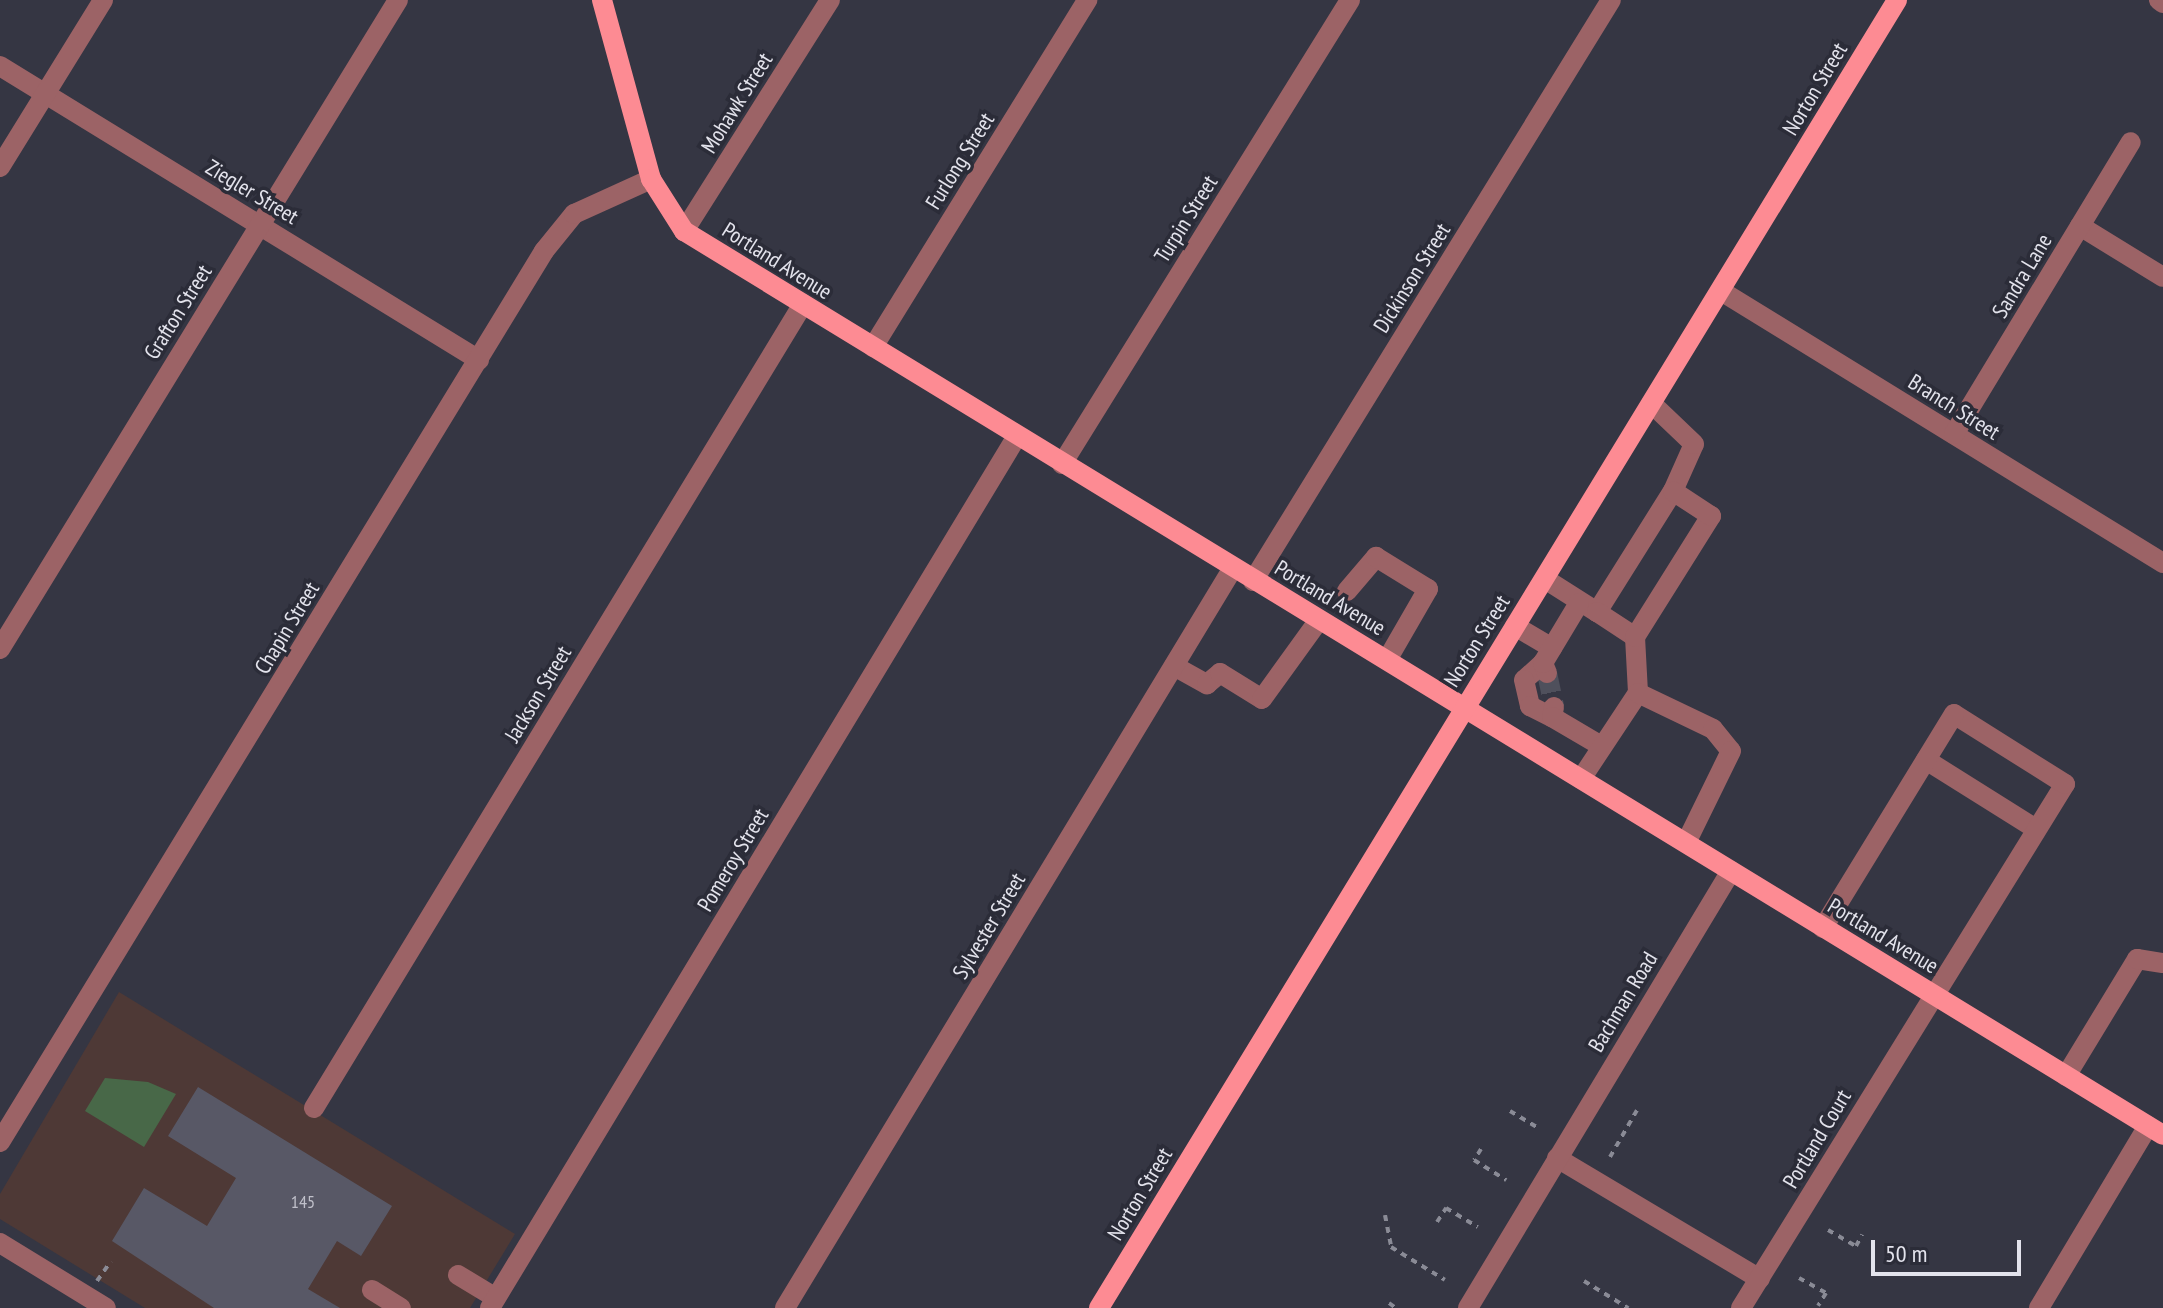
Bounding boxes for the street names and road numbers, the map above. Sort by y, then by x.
street label: Norton Street [1777,38,1853,140]
street label: Mohawk Street [696,48,778,158]
street label: Furlong Street [920,108,1000,214]
street label: Ziegler Street [201,154,303,230]
street label: Turpin Street [1149,171,1223,267]
street label: Portland Avenue [717,217,837,305]
street label: Dickinson Street [1368,218,1456,338]
street label: Sandra Lane [1987,229,2057,323]
street label: Grafton Street [139,260,217,364]
street label: Branch Street [1904,369,2004,445]
street label: Portland Avenue [1270,555,1390,641]
street label: Chapin Street [249,577,325,679]
street label: Norton Street [1438,590,1516,692]
street label: Jackson Street [499,641,577,747]
street label: Pomeroy Street [692,803,774,917]
street label: Sylvester Street [947,868,1031,984]
street label: Portland Avenue [1823,893,1943,979]
street label: Bachman Road [1583,947,1663,1057]
street label: Portland Court [1777,1085,1857,1193]
street label: Norton Street [1102,1143,1178,1245]

